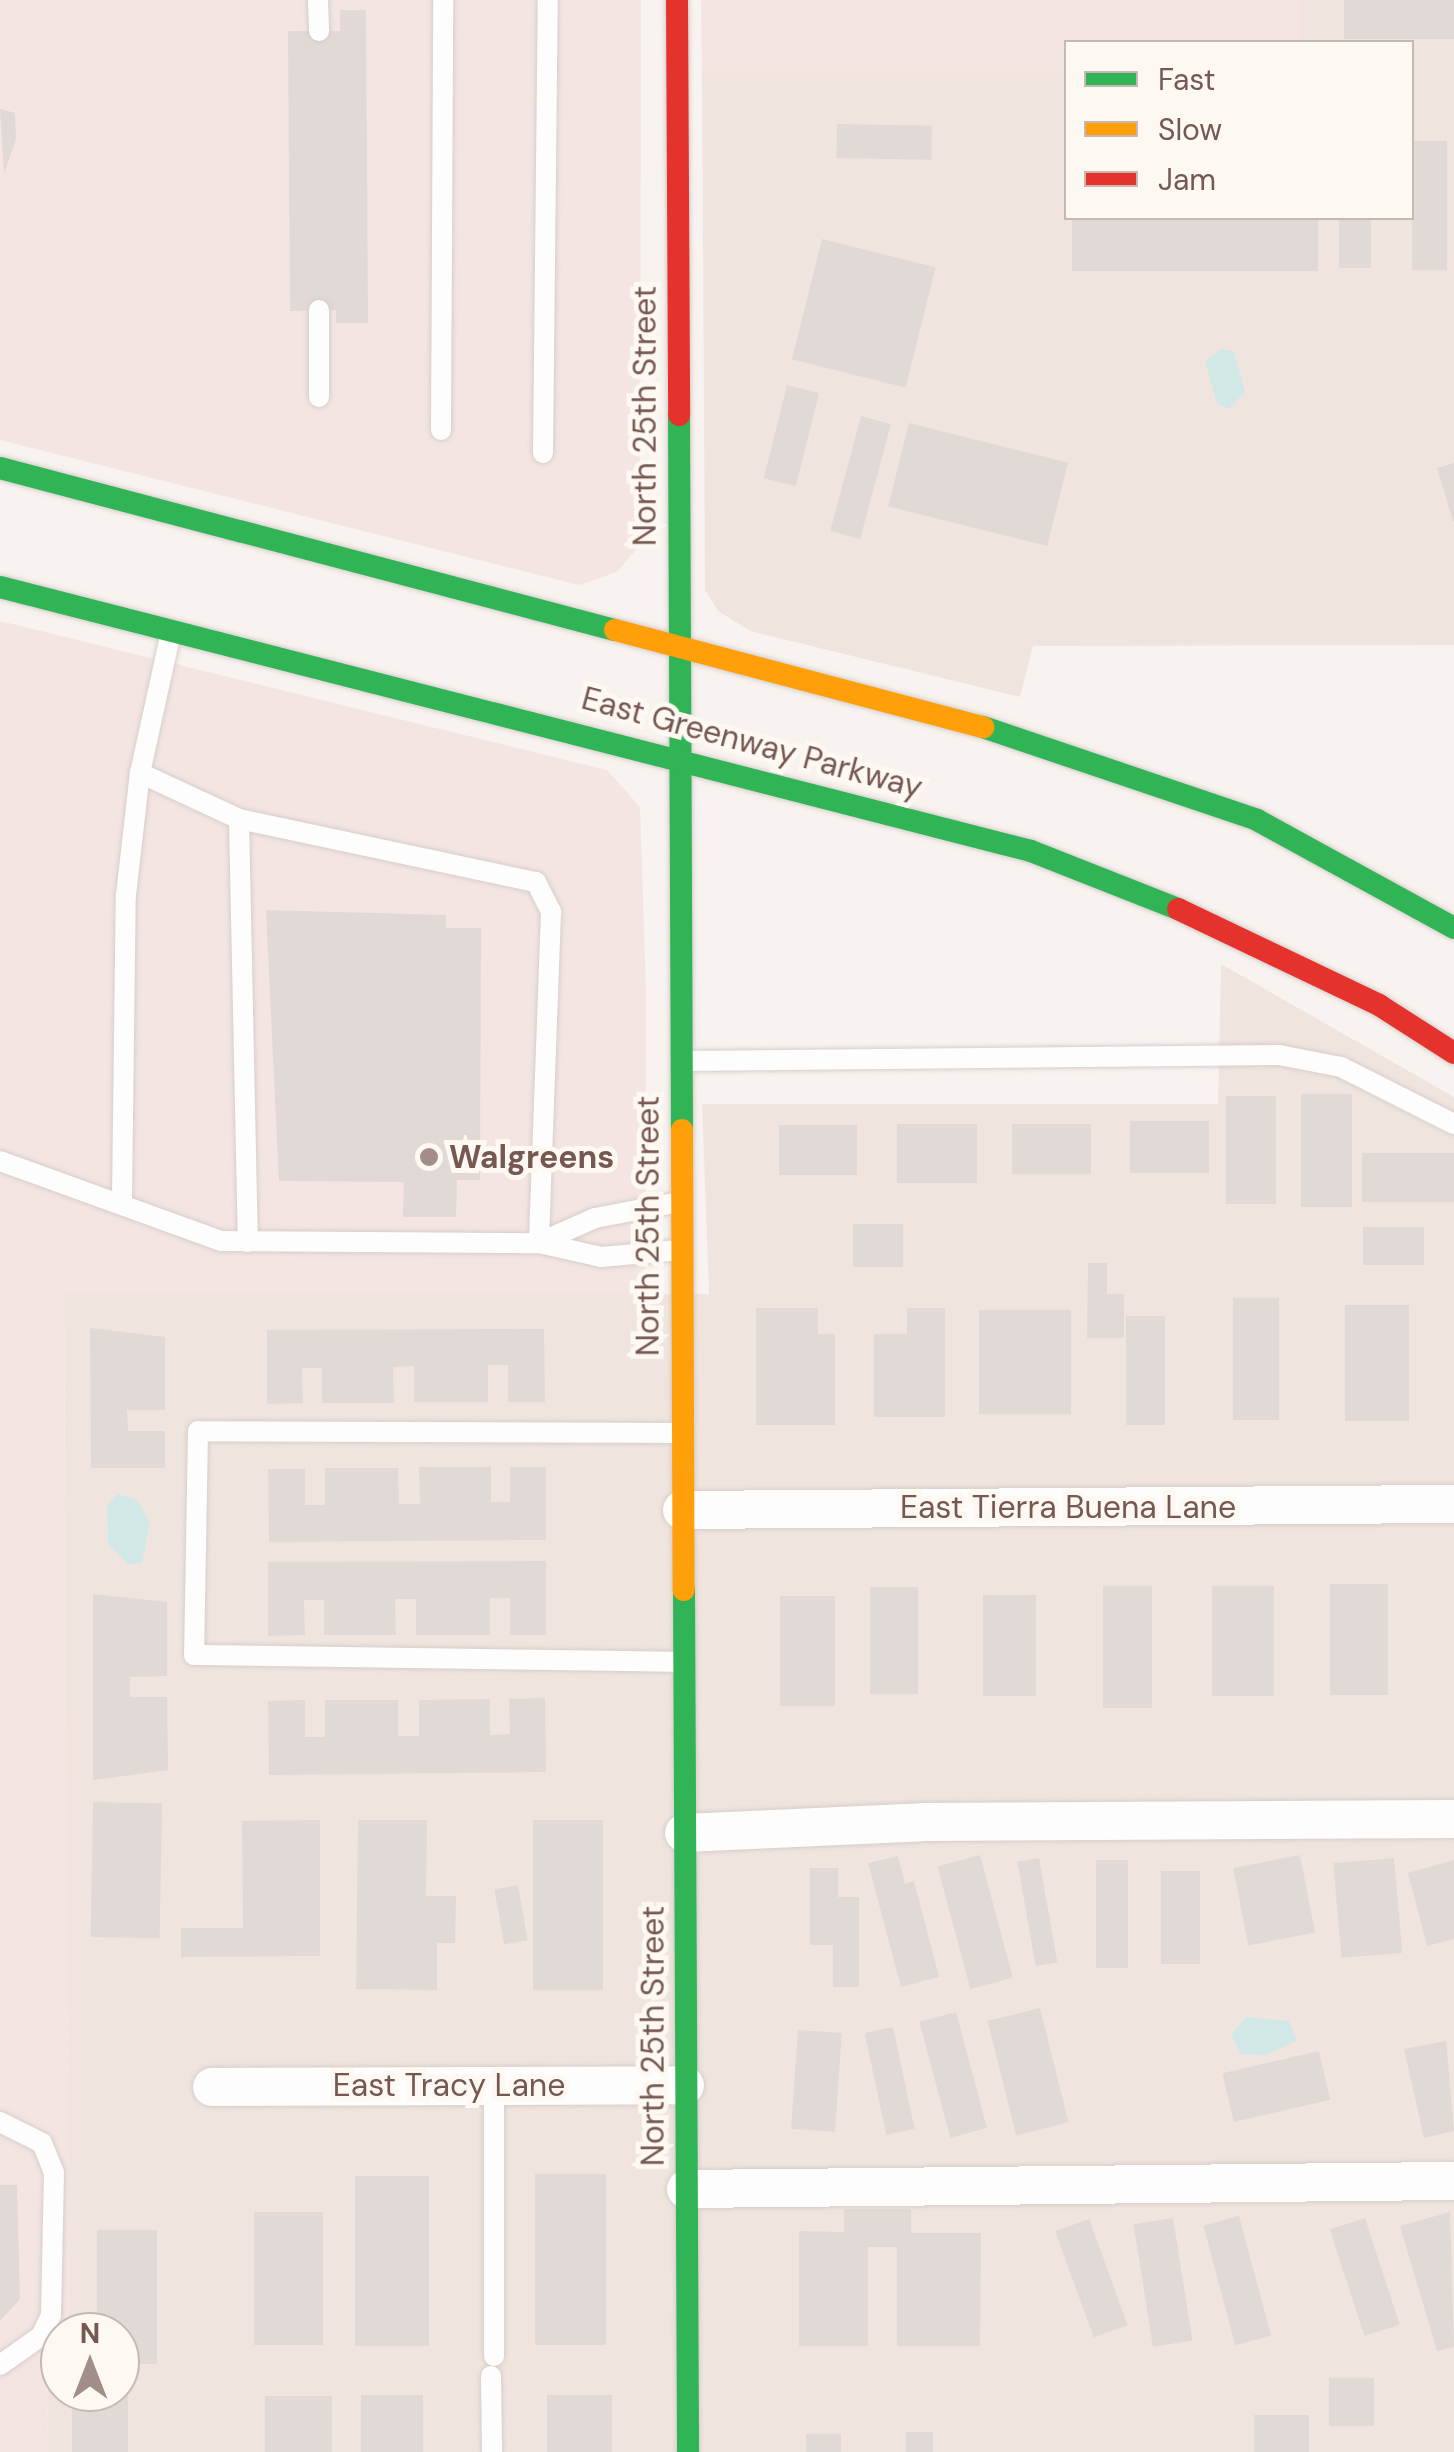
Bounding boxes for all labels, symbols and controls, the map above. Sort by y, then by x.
legend [1064,40,1414,220]
text: Fast [1158,60,1216,99]
text: Slow [1158,110,1222,149]
text: Jam [1158,160,1216,199]
street label: North 25th Street [626,286,664,546]
street label: East Greenway Parkway [578,679,926,807]
street label: North 25th Street [629,1096,667,1356]
place label: Walgreens [449,1138,614,1176]
marker: Walgreens [418,1146,440,1168]
street label: East Tierra Buena Lane [900,1488,1236,1526]
street label: North 25th Street [634,1906,672,2166]
street label: East Tracy Lane [333,2066,565,2104]
north arrow [40,2312,140,2412]
text: N [80,2315,100,2352]

